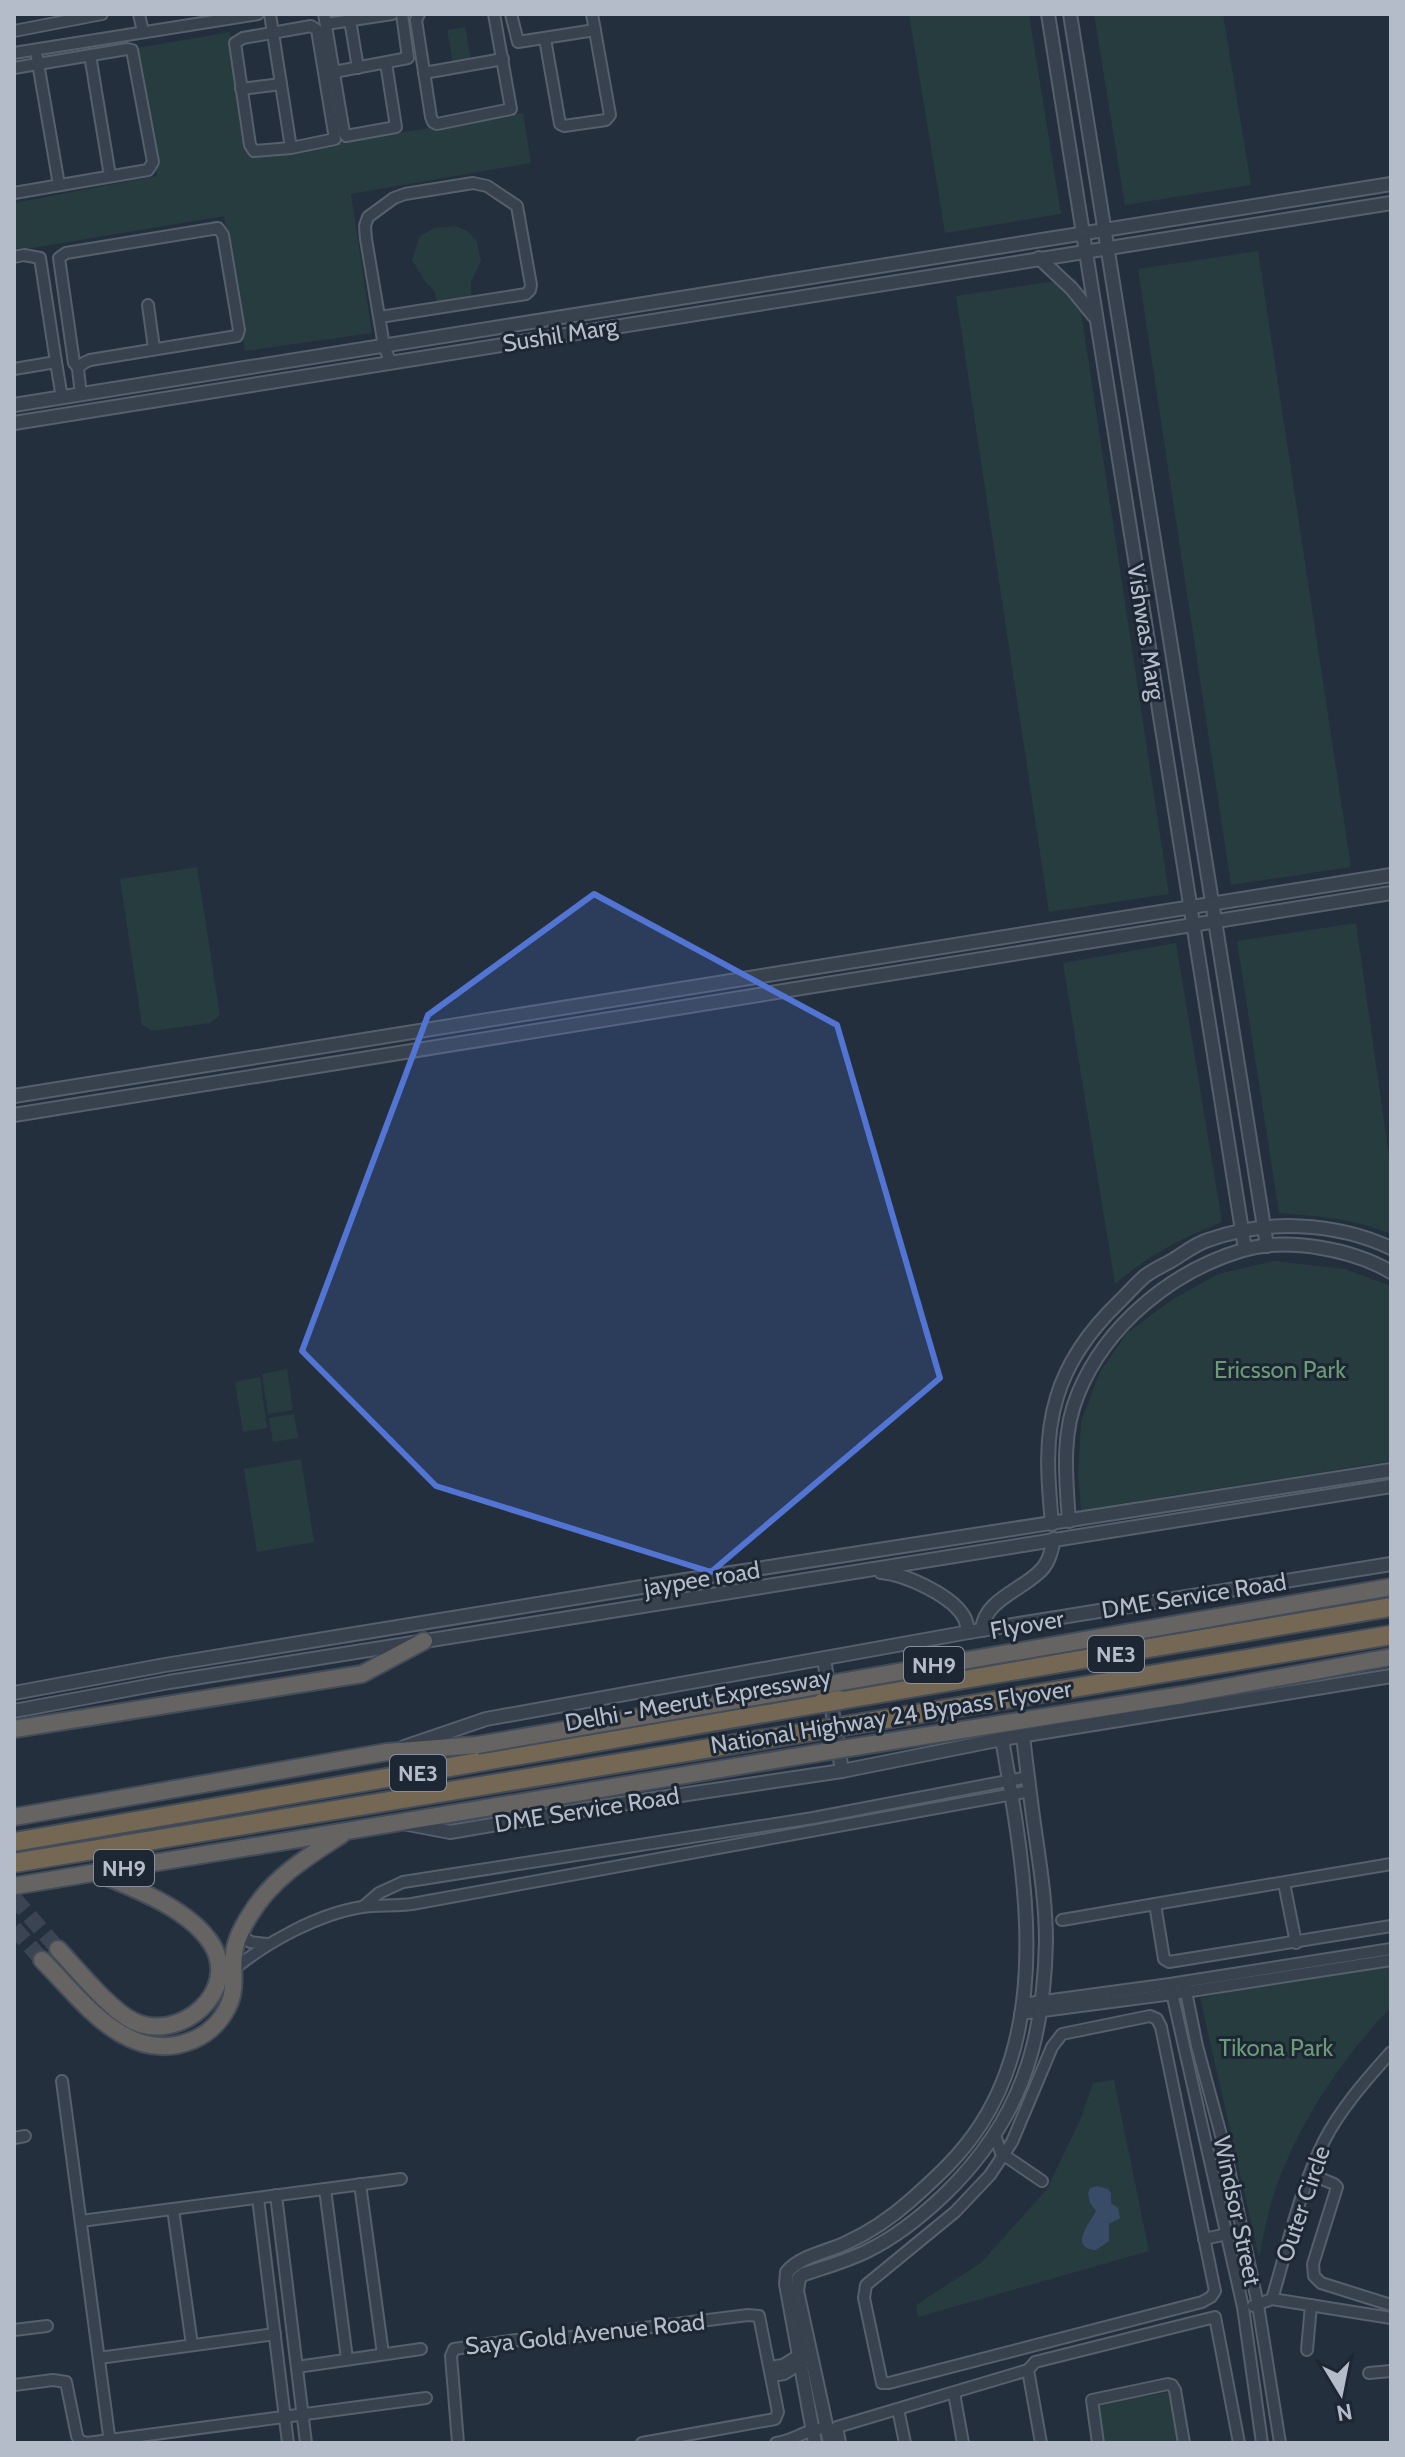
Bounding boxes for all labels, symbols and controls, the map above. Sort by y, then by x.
street label: Sushil Marg [500,311,620,358]
street label: Vishwas Marg [1121,562,1172,703]
park label: Ericsson Park [1214,1355,1346,1384]
street label: jaypee road [641,1555,762,1602]
street label: DME Service Road [1099,1567,1288,1624]
street label: Flyover [988,1604,1066,1645]
road number: NE3 [1088,1636,1144,1672]
road number: NH9 [904,1647,964,1683]
street label: Delhi - Meerut Expressway [563,1662,833,1737]
street label: National Highway 24 Bypass Flyover [708,1674,1074,1759]
road number: NE3 [390,1755,446,1791]
street label: DME Service Road [492,1781,681,1838]
road number: NH9 [94,1850,154,1886]
park label: Tikona Park [1219,2033,1334,2062]
street label: Windsor Street [1207,2133,1267,2288]
street label: Outer Circle [1269,2142,1336,2266]
street label: Saya Gold Avenue Road [464,2306,706,2361]
north arrow [1301,2353,1381,2433]
text: N [1334,2398,1354,2427]

